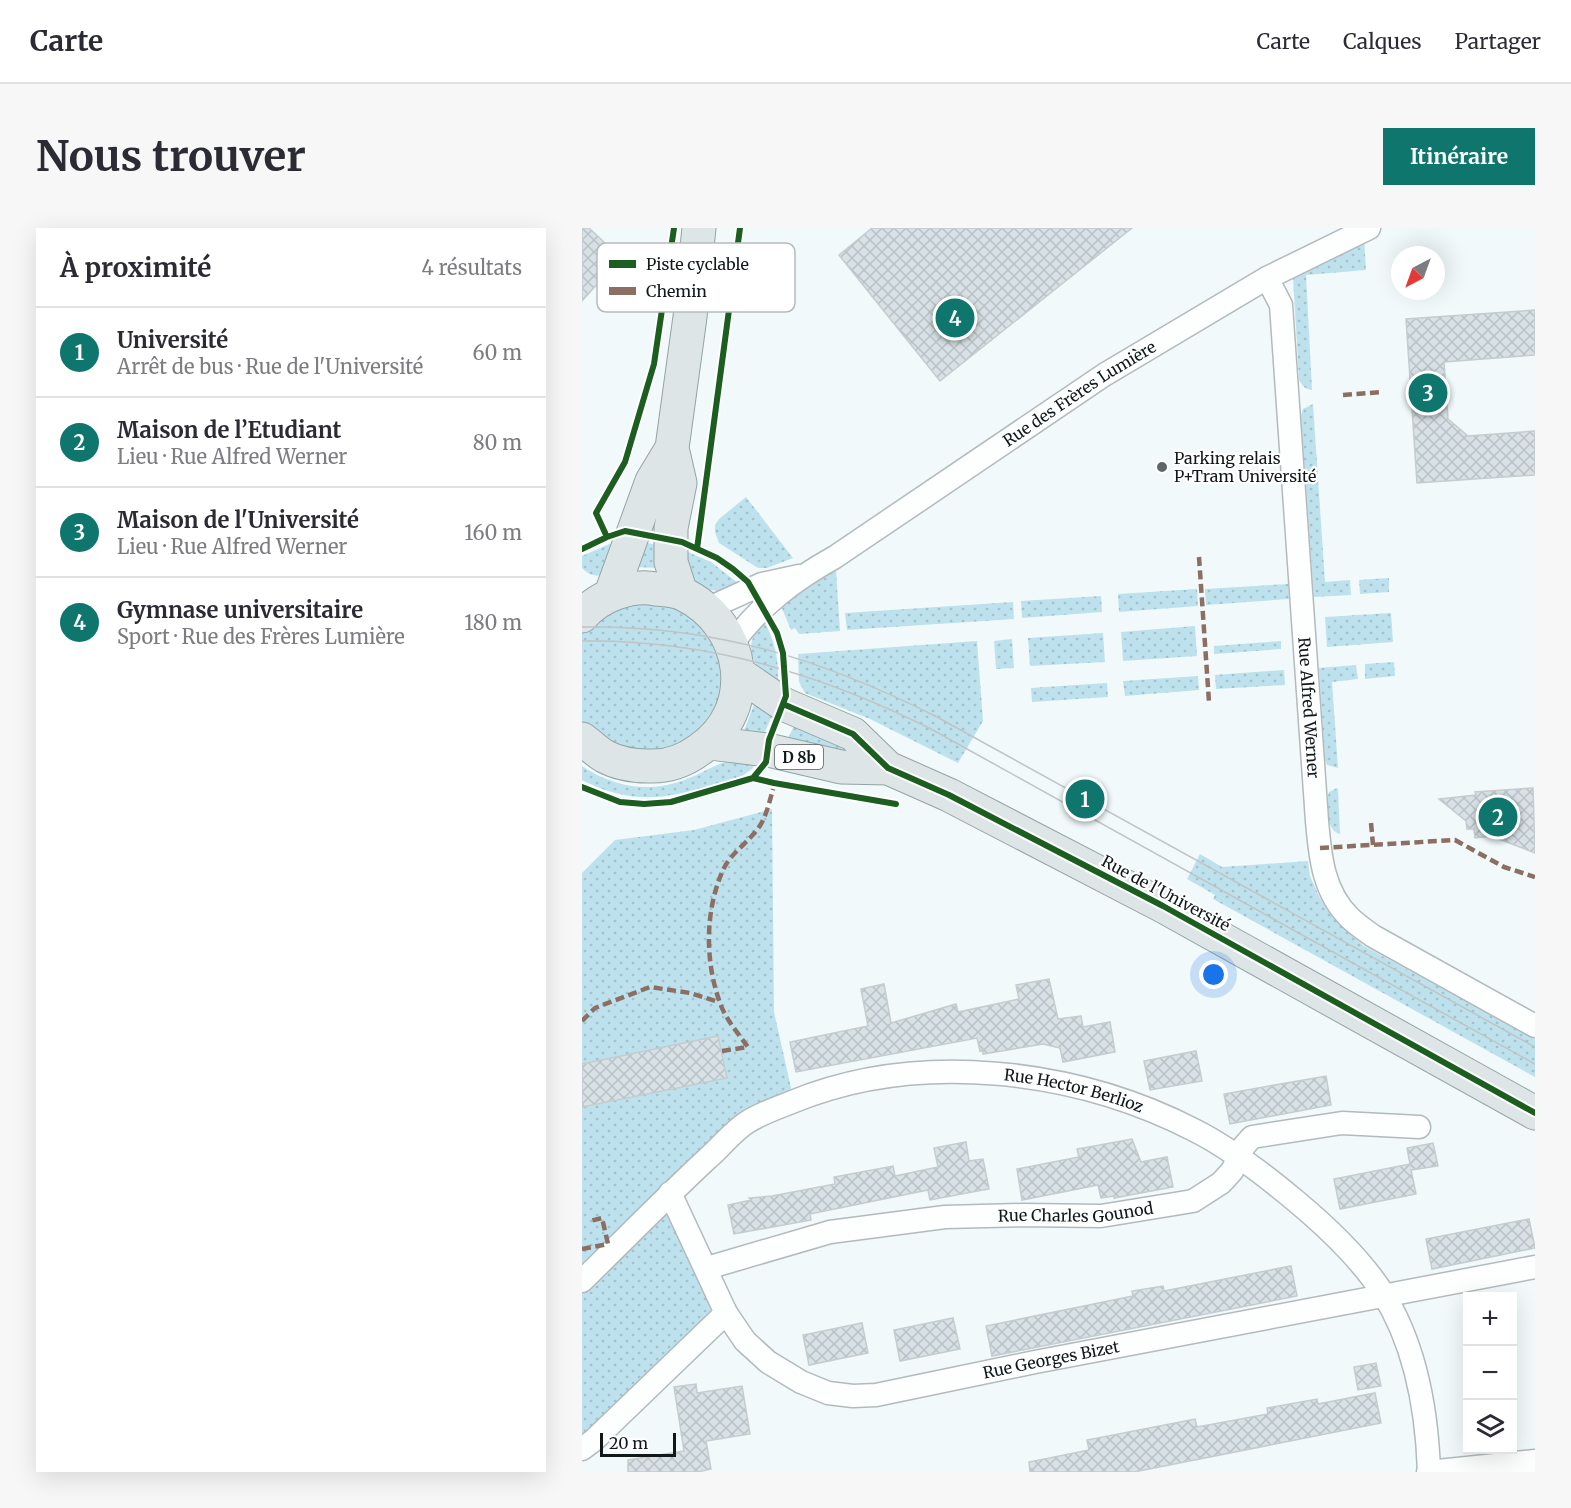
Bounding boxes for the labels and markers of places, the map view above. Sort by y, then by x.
pin: 4 [936,296,974,340]
pin: 3 [1408,370,1448,416]
place label: Parking relais P+Tram Université [1174,448,1316,486]
marker: Parking relais P+Tram Université [1155,460,1169,474]
pin: 1 [1066,776,1104,822]
pin: 2 [1478,794,1518,840]

